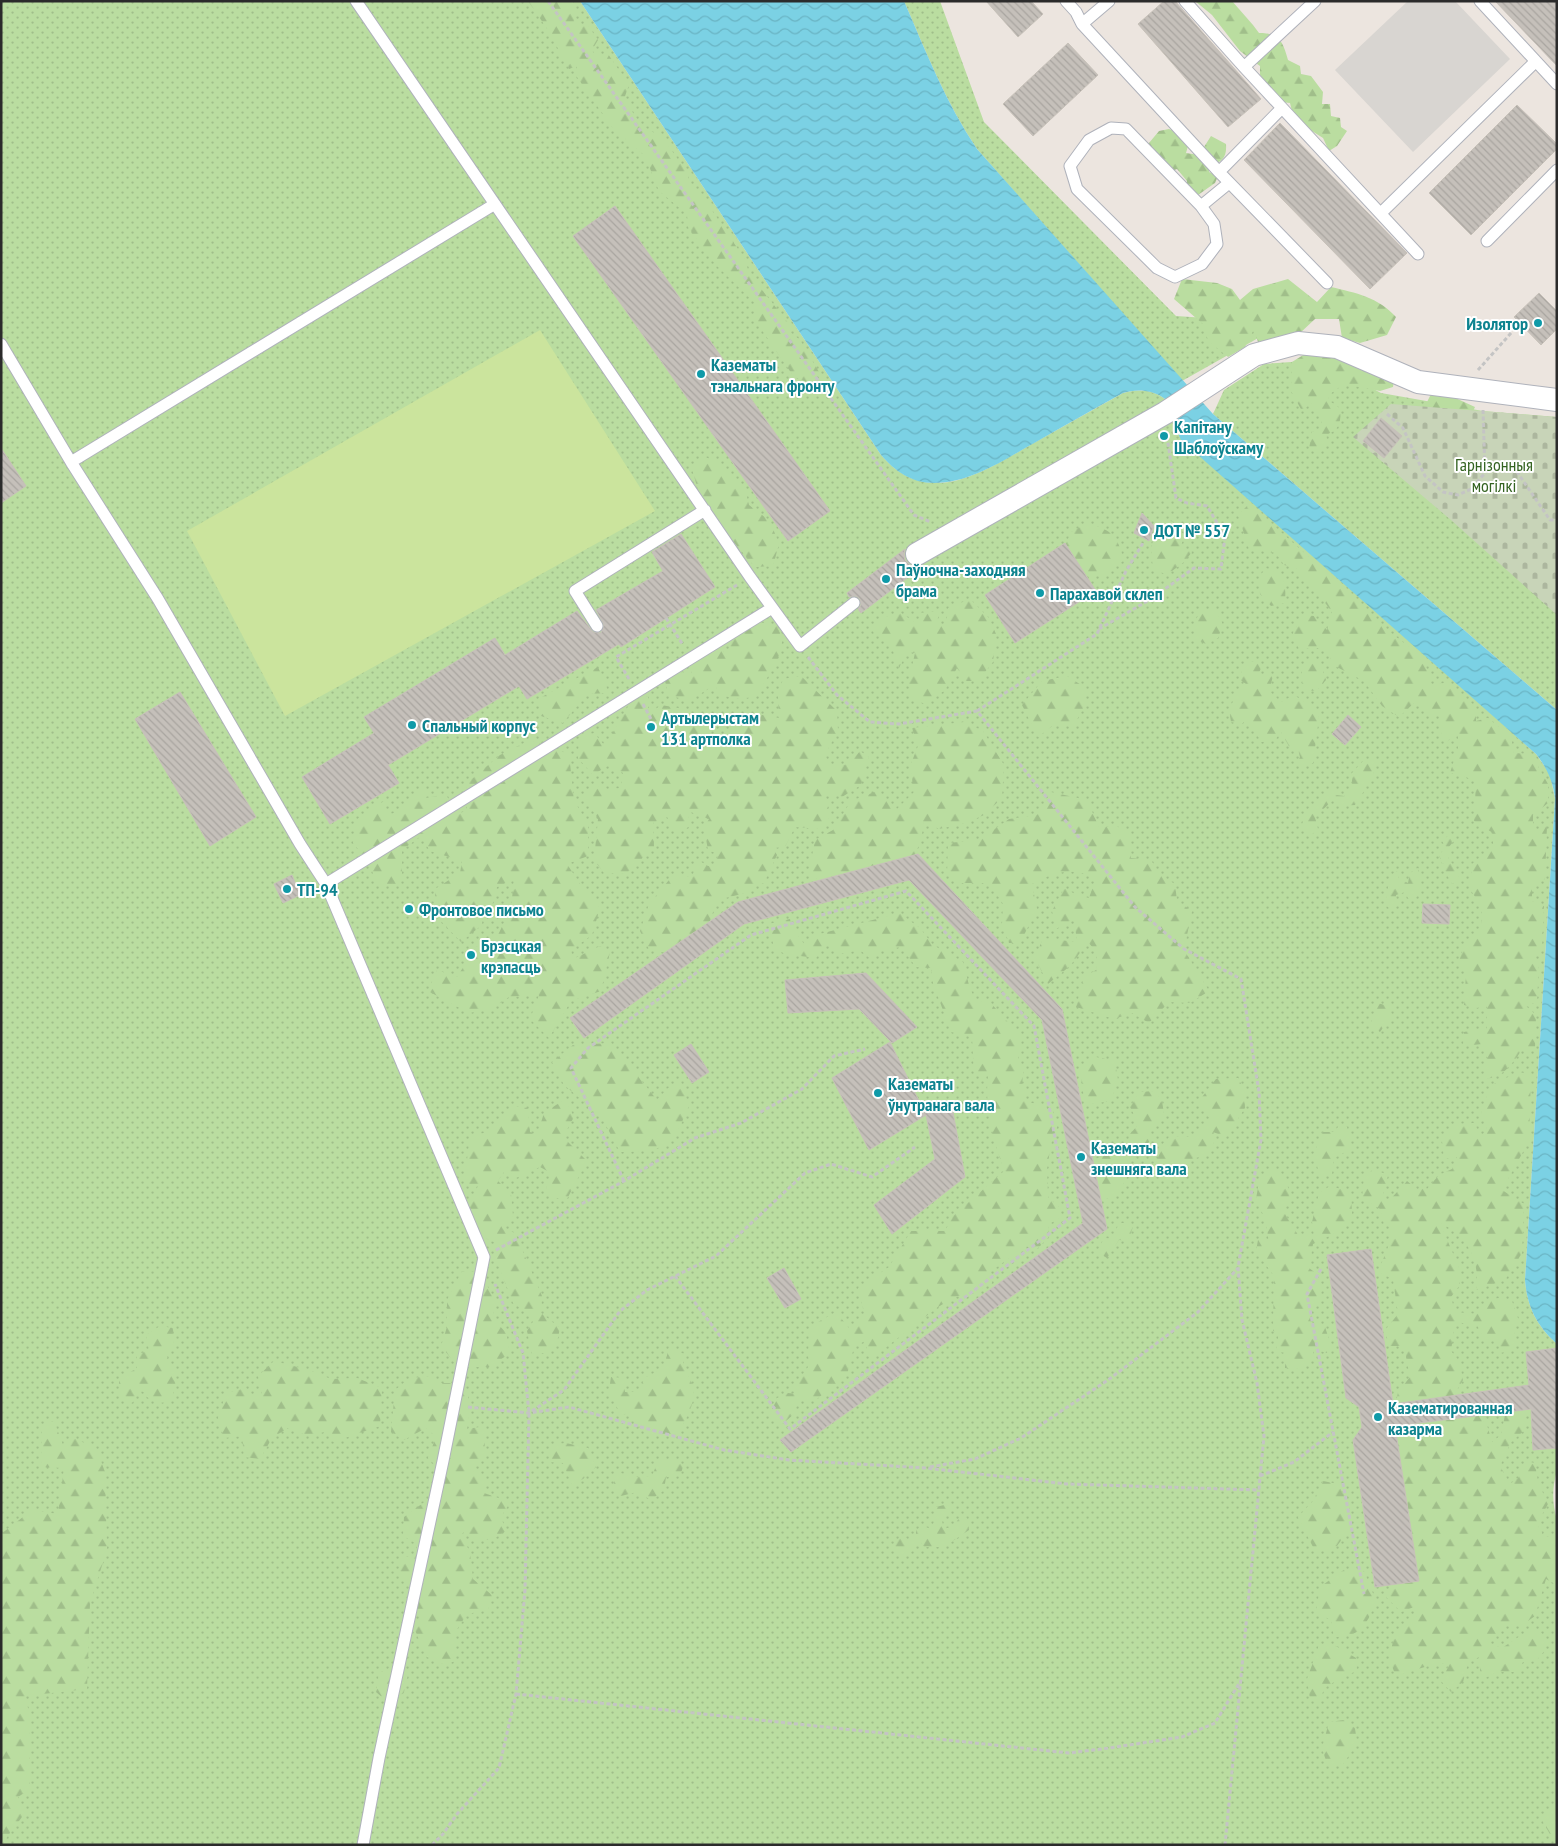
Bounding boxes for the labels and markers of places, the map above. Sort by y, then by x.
place label: Изолятор [1466,312,1528,335]
marker: Изолятор [1532,317,1544,329]
place label: Казематы тэнальнага фронту [711,353,835,397]
marker: Казематы тэнальнага фронту [695,368,707,380]
place label: Капітану Шаблоўскаму [1174,415,1264,459]
marker: Капітану Шаблоўскаму [1158,430,1170,442]
place label: ДОТ № 557 [1154,519,1230,542]
marker: ДОТ № 557 [1138,524,1150,536]
place label: Паўночна-заходняя брама [896,558,1026,602]
marker: Паўночна-заходняя брама [880,573,892,585]
place label: Парахавой склеп [1050,582,1163,605]
marker: Парахавой склеп [1034,587,1046,599]
place label: Артылерыстам 131 артполка [660,706,759,750]
place label: Спальный корпус [422,714,536,737]
marker: Спальный корпус [406,719,418,731]
marker: Артылерыстам 131 артполка [645,721,657,733]
place label: ТП-94 [297,878,338,901]
marker: ТП-94 [281,883,293,895]
place label: Фронтовое письмо [419,898,544,921]
marker: Фронтовое письмо [403,903,415,915]
place label: Брэсцкая крэпасць [481,934,541,978]
marker: Брэсцкая крэпасць [465,949,477,961]
place label: Казематы ўнутранага вала [887,1072,995,1116]
marker: Казематы ўнутранага вала [872,1087,884,1099]
place label: Казематы знешняга вала [1091,1136,1187,1180]
marker: Казематы знешняга вала [1075,1151,1087,1163]
place label: Казематированная казарма [1388,1396,1513,1440]
marker: Казематированная казарма [1372,1411,1384,1423]

